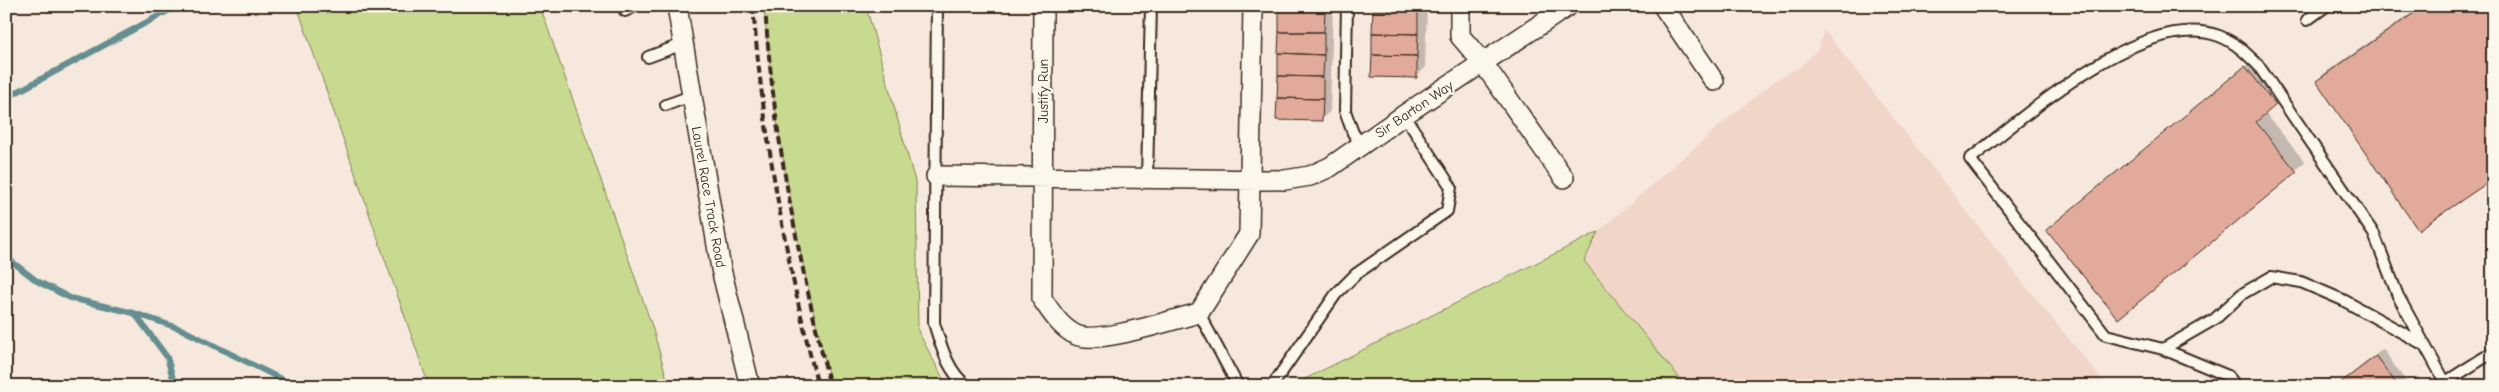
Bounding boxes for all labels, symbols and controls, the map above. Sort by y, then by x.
street label: Justify Run [1035,59,1052,123]
street label: Sir Barton Way [1372,77,1457,142]
street label: Laurel Race Track Road [688,125,729,269]

